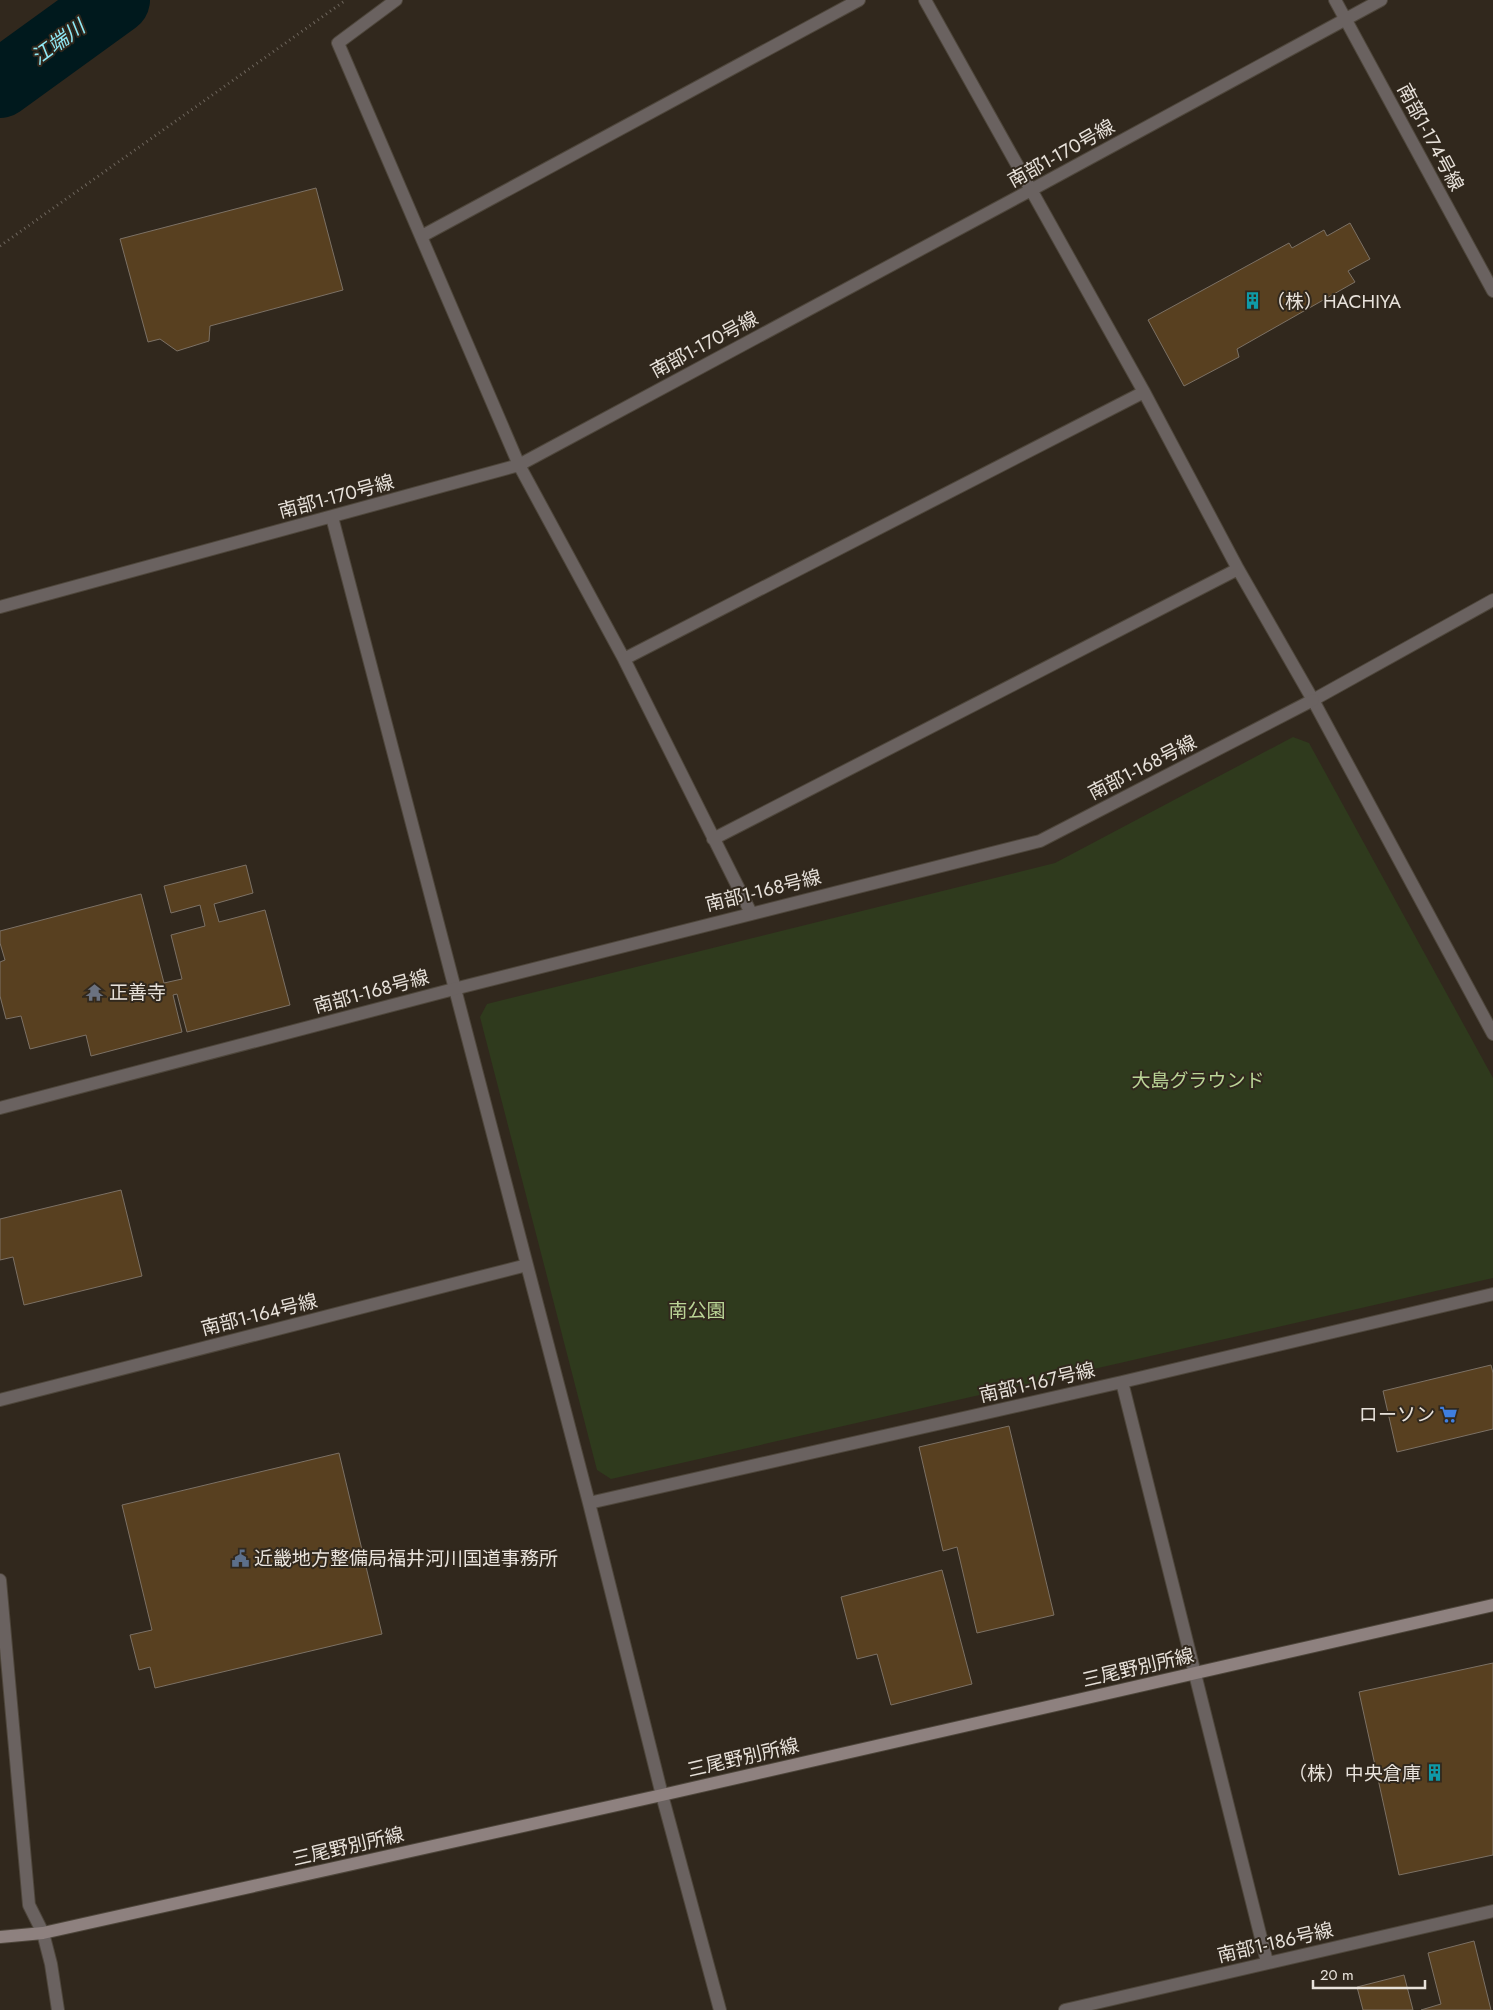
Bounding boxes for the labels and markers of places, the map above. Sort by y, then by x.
place label: （株）HACHIYA [1266,288,1402,315]
building icon: （株）HACHIYA [1242,291,1262,311]
place label: 正善寺 [109,979,166,1006]
temple icon: 正善寺 [85,982,105,1002]
place label: ローソン [1359,1401,1435,1428]
supermarket icon: ローソン [1439,1404,1459,1424]
place label: 近畿地方整備局福井河川国道事務所 [254,1545,558,1572]
public building icon: 近畿地方整備局福井河川国道事務所 [230,1548,250,1568]
place label: （株）中央倉庫 [1288,1760,1421,1787]
building icon: （株）中央倉庫 [1425,1763,1445,1783]

